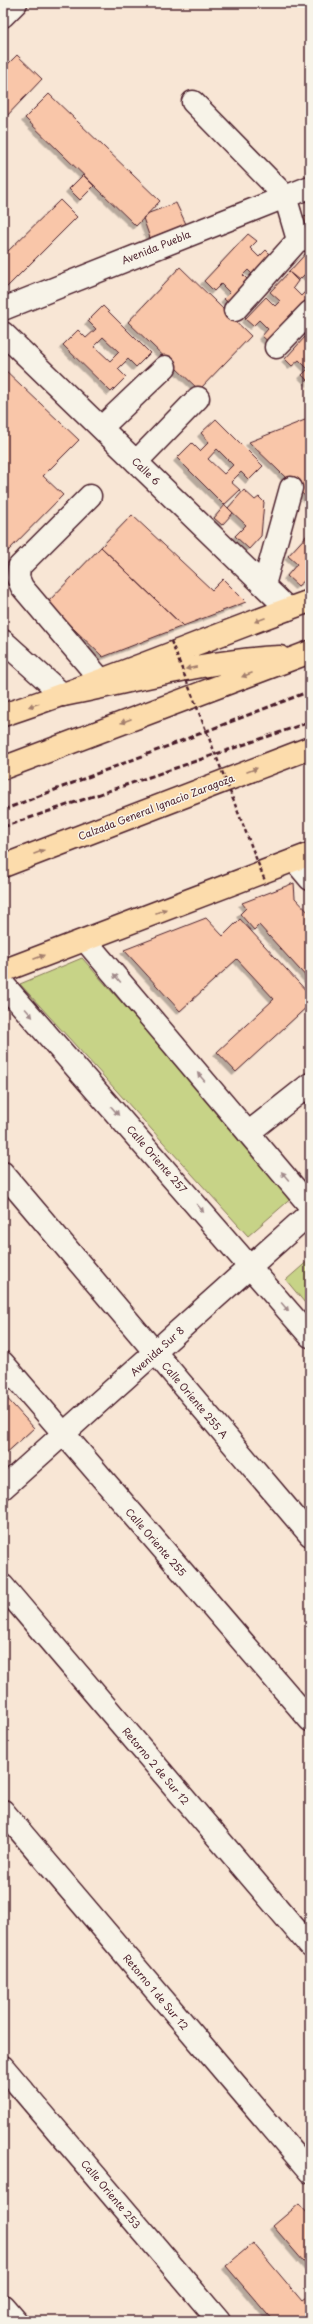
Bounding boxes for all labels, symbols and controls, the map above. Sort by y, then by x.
street label: Avenida Puebla [119,226,193,267]
street label: Calle 6 [129,453,164,488]
one-way arrow [254,617,266,623]
one-way arrow [185,665,197,671]
one-way arrow [241,673,253,679]
one-way arrow [28,702,40,708]
one-way arrow [119,719,131,725]
one-way arrow [247,767,259,773]
street label: Calzada General Ignacio Zaragoza [76,769,237,843]
one-way arrow [34,848,46,854]
one-way arrow [155,907,167,913]
one-way arrow [34,953,46,959]
one-way arrow [112,972,121,983]
one-way arrow [24,1008,33,1018]
one-way arrow [196,1071,205,1082]
one-way arrow [110,1105,119,1116]
street label: Calle Oriente 257 [124,1122,191,1196]
one-way arrow [280,1171,289,1181]
one-way arrow [196,1203,205,1214]
one-way arrow [281,1301,290,1312]
street label: Avenida Sur 8 [126,1322,187,1379]
street label: Calle Oriente 255 A [159,1358,232,1442]
street label: Calle Oriente 255 [123,1504,190,1579]
street label: Retorno 2 de Sur 12 [119,1724,193,1808]
street label: Retorno 1 de Sur 12 [120,1951,193,2033]
street label: Calle Oriente 253 [78,2156,145,2231]

